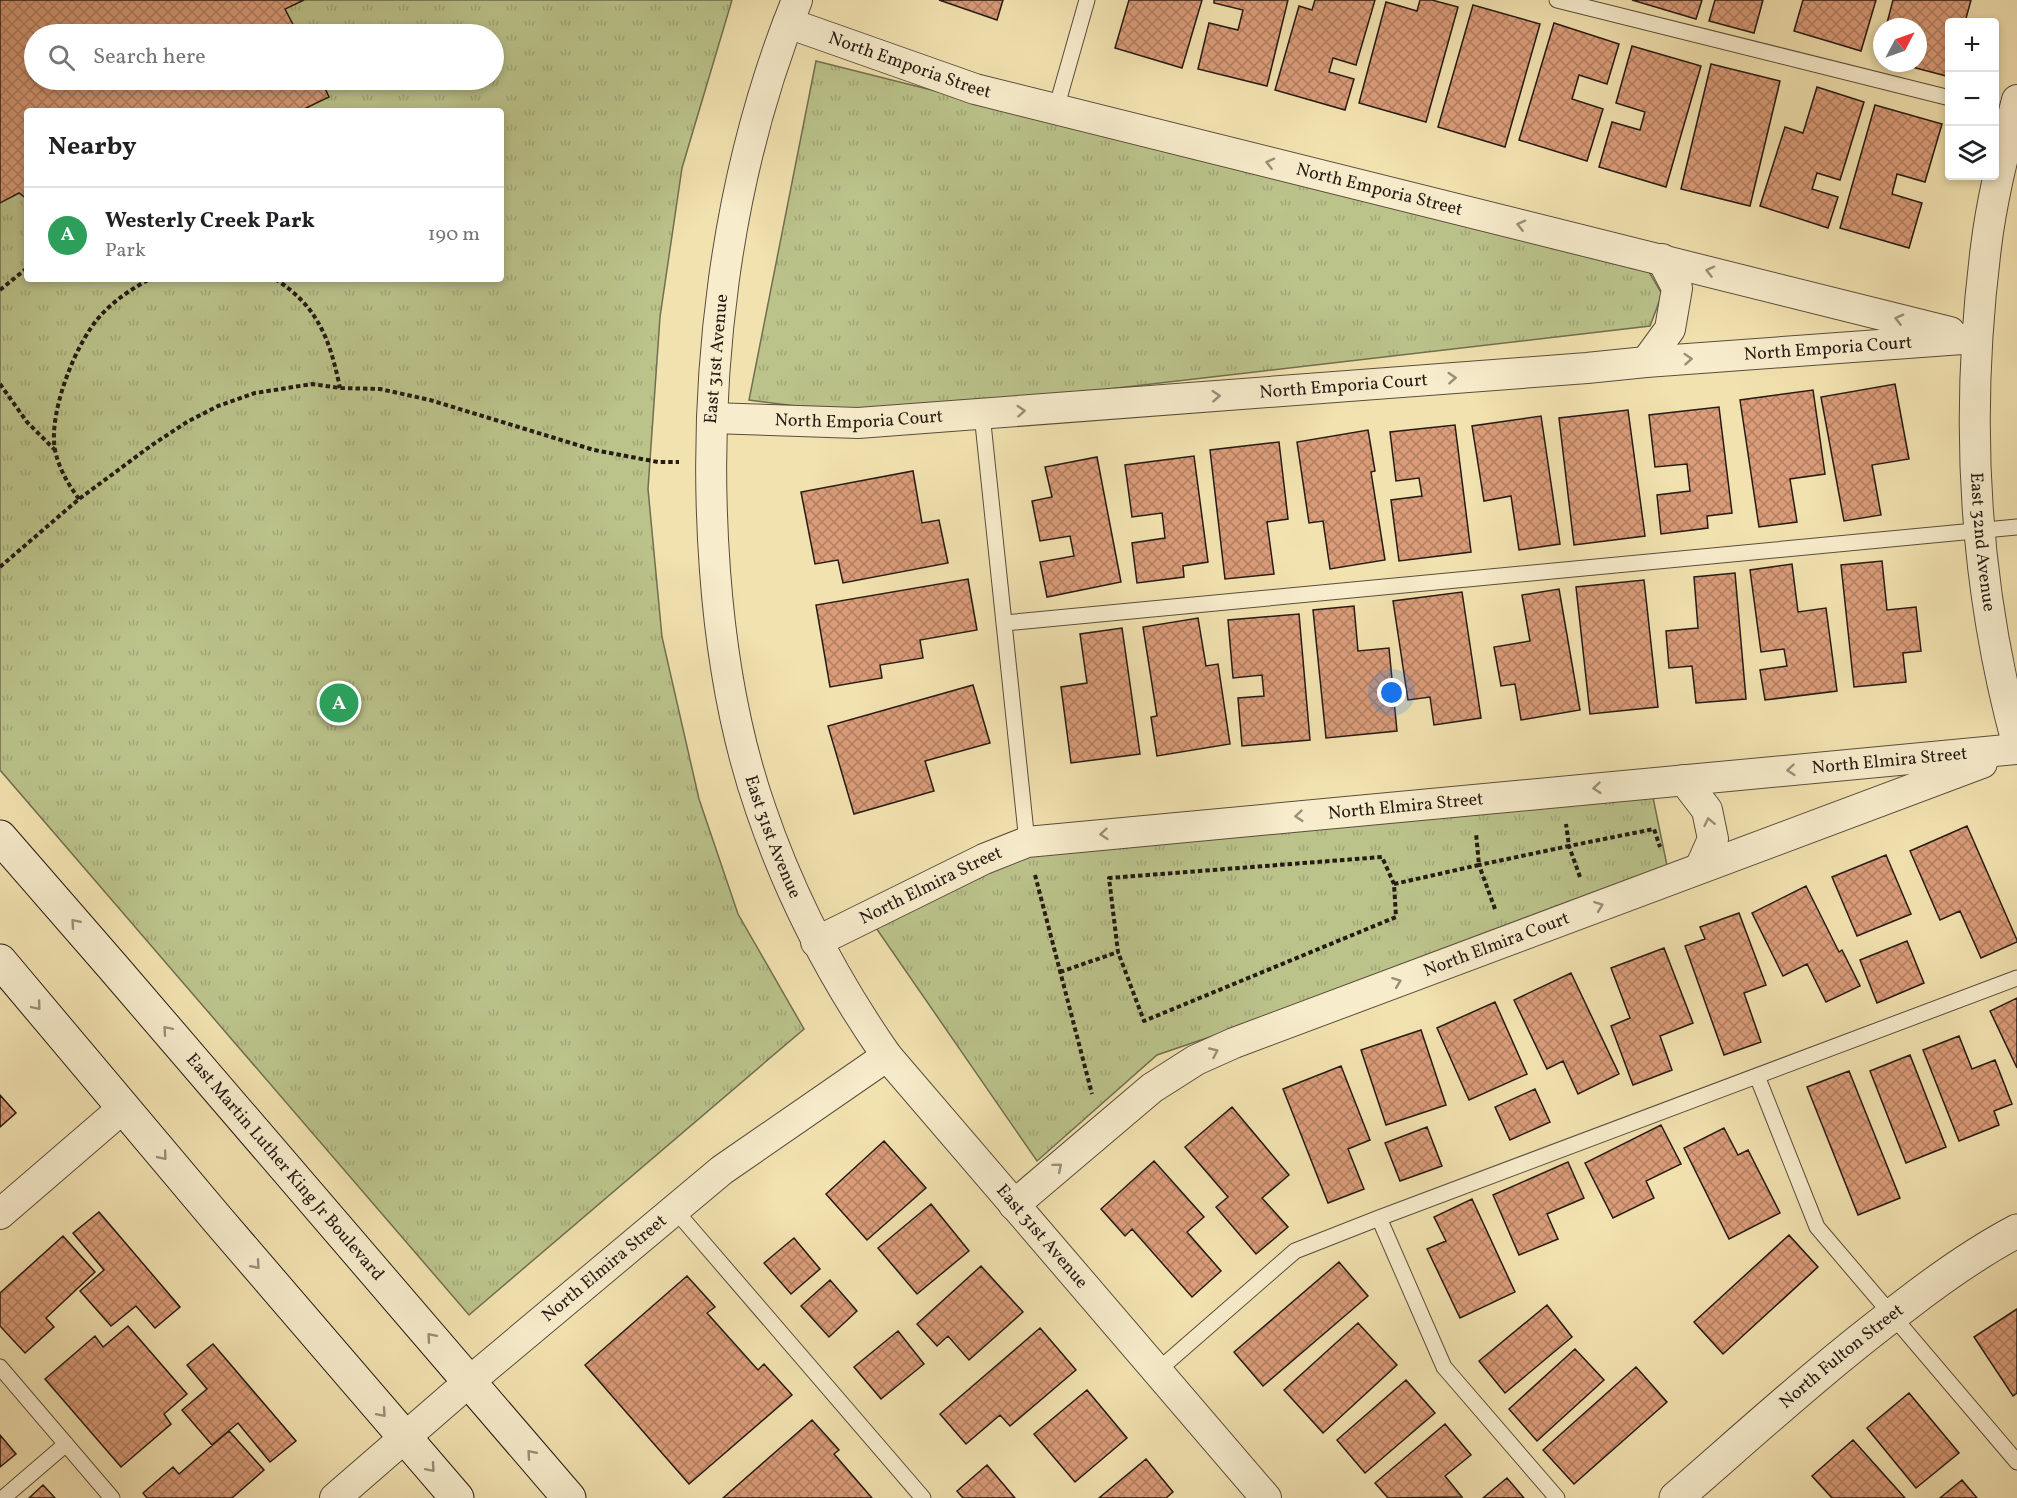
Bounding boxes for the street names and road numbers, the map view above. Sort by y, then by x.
street label: North Emporia Street [825,26,994,105]
street label: North Emporia Street [1294,157,1465,223]
street label: East 31st Avenue [699,293,735,425]
street label: North Emporia Court [1743,330,1913,367]
street label: North Emporia Court [1258,368,1429,405]
street label: North Emporia Court [774,404,944,436]
street label: East 32nd Avenue [1963,472,2002,613]
street label: North Elmira Street [1811,741,1968,781]
street label: East 31st Avenue [738,772,807,903]
street label: North Elmira Street [1327,787,1485,826]
street label: North Elmira Street [855,841,1006,931]
street label: North Elmira Court [1420,906,1573,983]
street label: East Martin Luther King Jr Boulevard [180,1048,390,1286]
street label: East 31st Avenue [990,1179,1094,1294]
street label: North Elmira Street [537,1209,672,1328]
street label: North Fulton Street [1774,1298,1909,1415]

